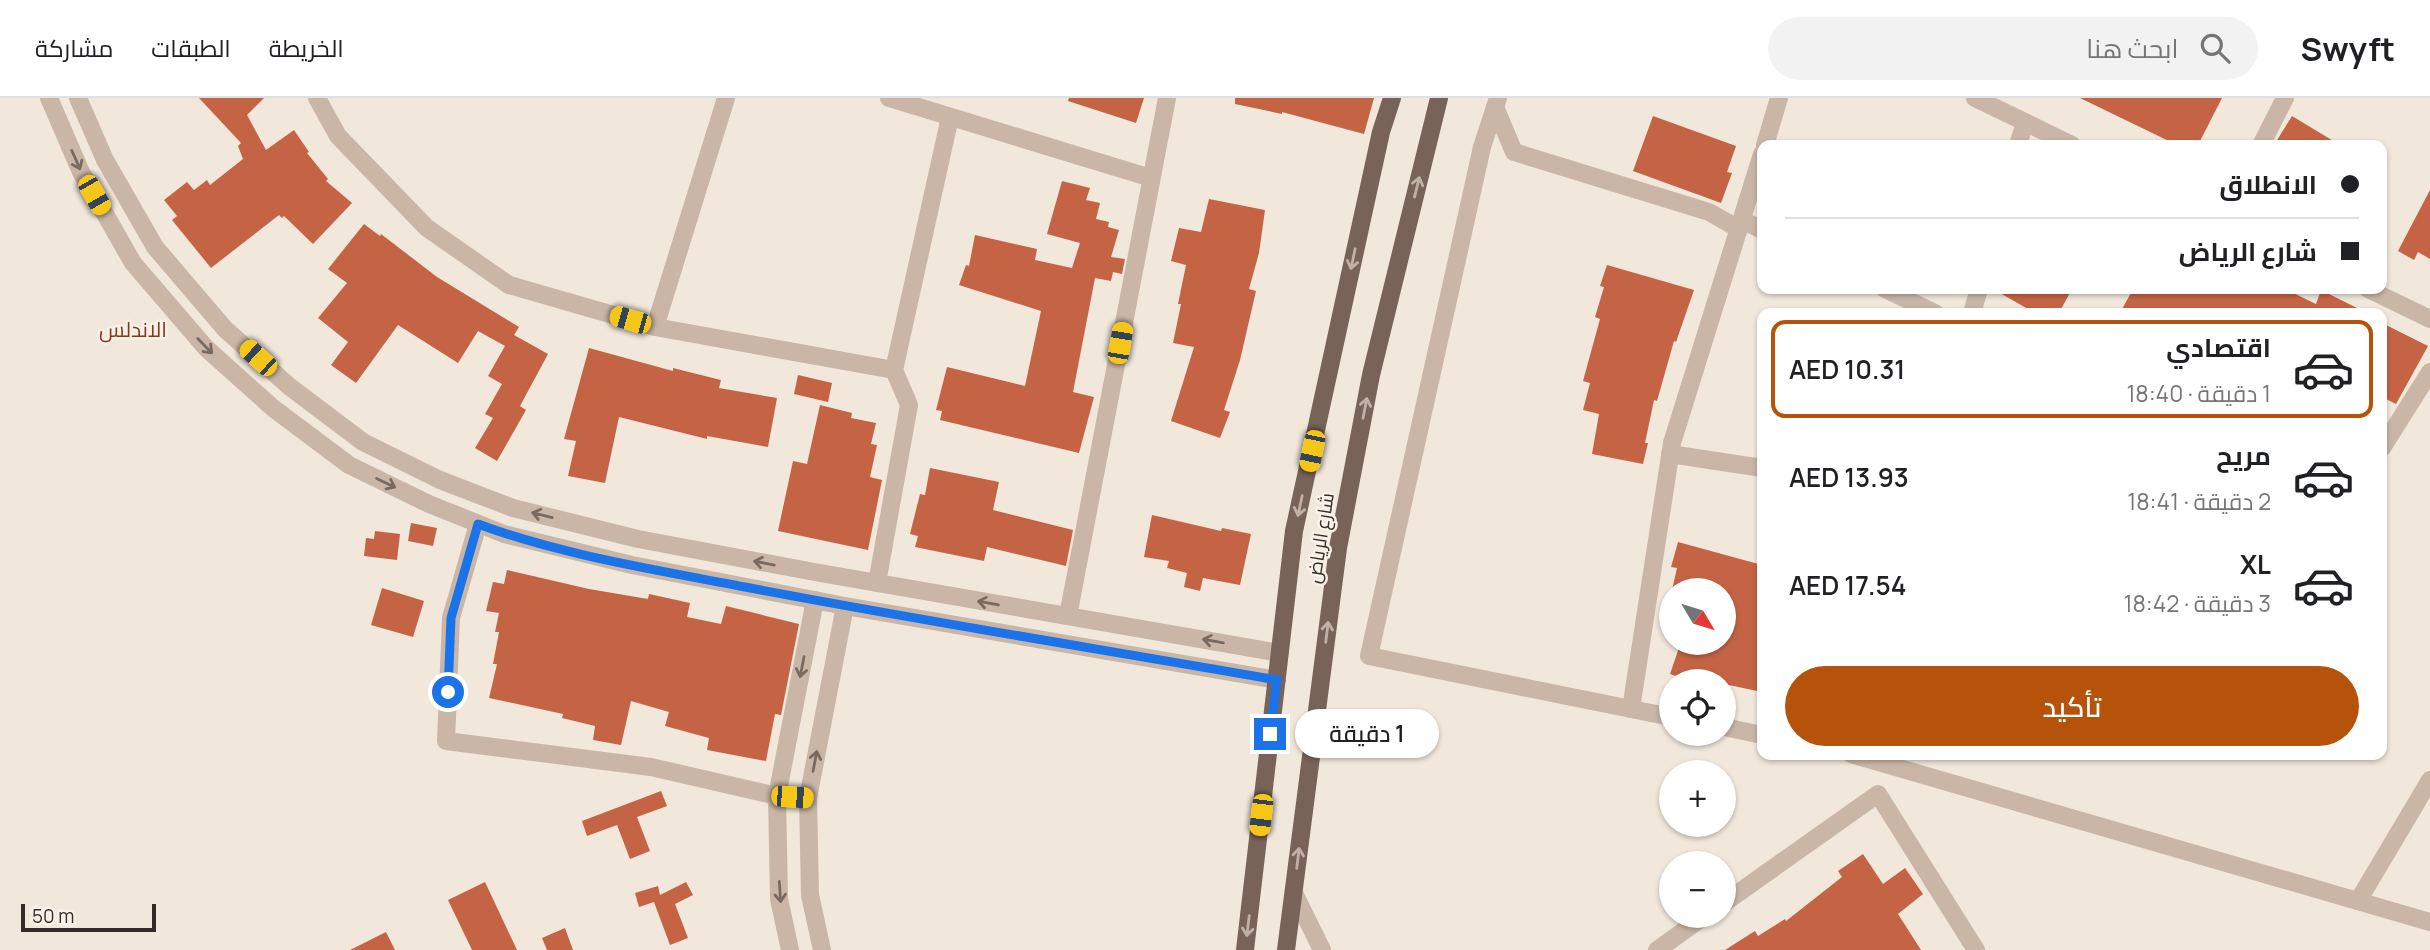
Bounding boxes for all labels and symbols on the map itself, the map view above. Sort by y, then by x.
one-way arrow [70,149,83,171]
car [75,172,114,218]
one-way arrow [1411,176,1424,199]
one-way arrow [1346,247,1360,270]
car [607,304,654,336]
district label: الاندلس [99,315,167,343]
car [1107,320,1134,366]
car [236,336,281,380]
one-way arrow [197,337,214,354]
one-way arrow [1359,397,1372,420]
car [1298,428,1327,474]
one-way arrow [375,476,396,490]
street label: شارع الرياض [1300,491,1341,585]
one-way arrow [1292,494,1306,517]
one-way arrow [531,508,554,522]
one-way arrow [753,556,776,569]
north arrow [1659,578,1736,654]
one-way arrow [978,596,1000,609]
one-way arrow [1321,622,1334,644]
one-way arrow [1202,634,1225,647]
one-way arrow [794,655,808,678]
route start [432,676,464,708]
callout: 1 دقيقة [1294,710,1438,758]
route end [1254,718,1286,750]
one-way arrow [809,750,822,773]
car [771,785,814,809]
car [1249,793,1274,837]
one-way arrow [1292,847,1305,870]
one-way arrow [774,880,787,903]
scale bar [21,901,156,933]
one-way arrow [1241,914,1254,937]

